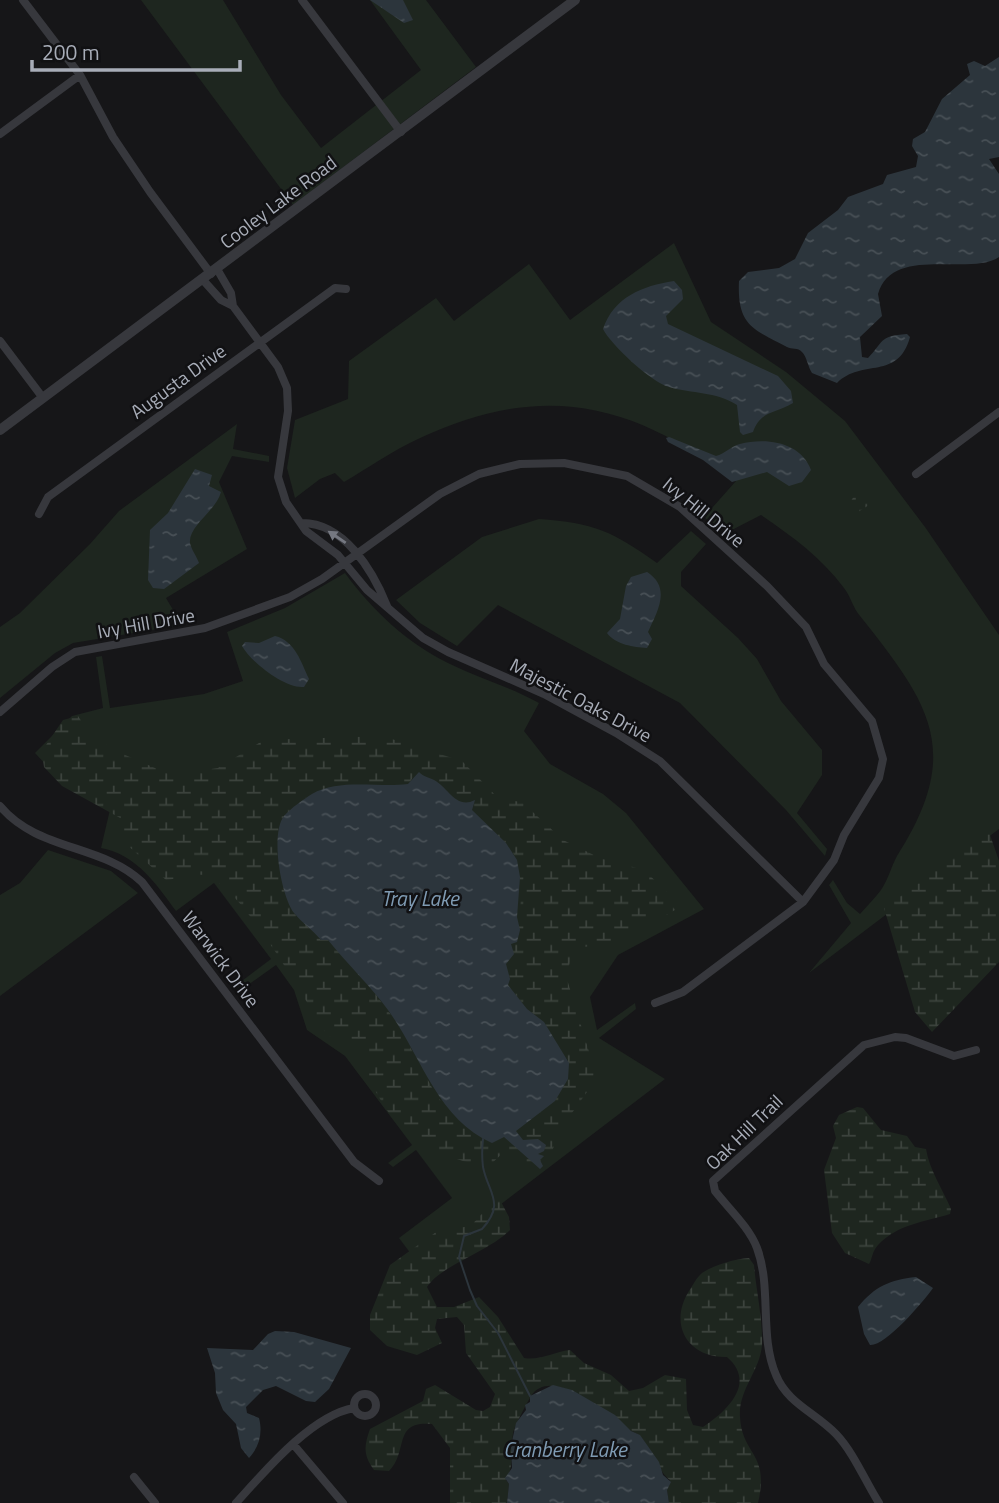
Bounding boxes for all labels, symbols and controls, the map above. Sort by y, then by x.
scale bar [32,28,240,72]
text: 200 m [42,36,99,68]
street label: Cooley Lake Road [213,148,342,255]
street label: Augusta Drive [124,336,232,425]
street label: Ivy Hill Drive [657,469,752,554]
one-way arrow [328,530,346,544]
street label: Ivy Hill Drive [95,600,197,645]
street label: Majestic Oaks Drive [505,650,657,749]
water label: Tray Lake [381,882,460,914]
street label: Warwick Drive [175,904,267,1013]
street label: Oak Hill Trail [698,1087,789,1176]
water label: Cranberry Lake [503,1433,628,1465]

